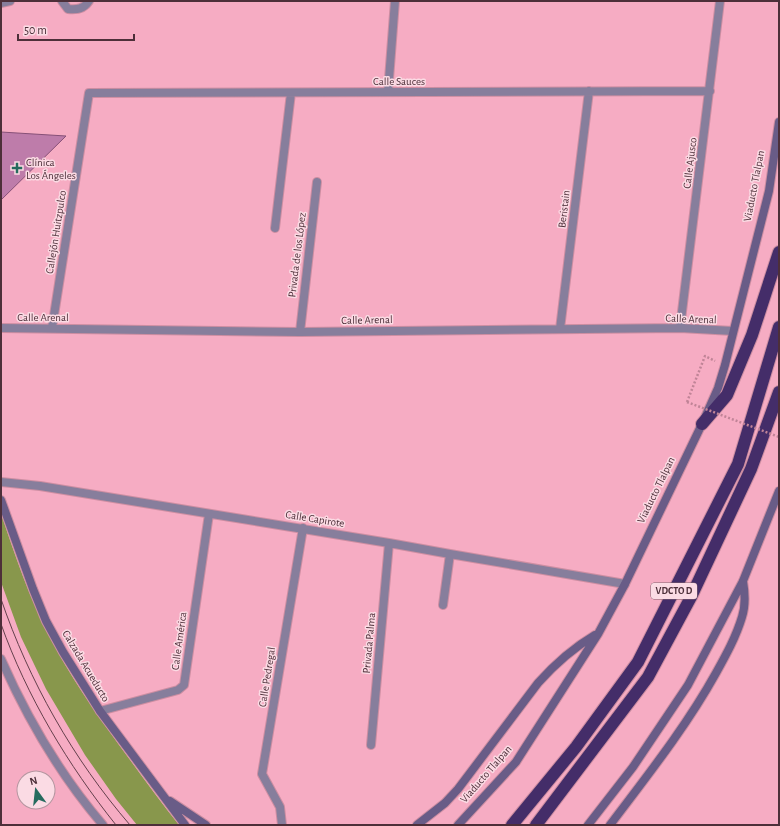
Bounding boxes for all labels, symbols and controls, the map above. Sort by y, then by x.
scale bar [18,16,134,42]
text: 50 m [24,24,47,36]
street label: Calle Sauces [373,76,425,87]
street label: Calle Ajusco [681,137,699,189]
street label: Viaducto Tlalpan [742,150,766,222]
place label: Clínica Los Ángeles [26,157,76,181]
marker: Clínica Los Ángeles [11,162,23,174]
street label: Beristain [556,189,572,229]
street label: Callejón Huitzpulco [44,190,68,274]
street label: Privada de los López [286,211,308,298]
street label: Calle Arenal [17,312,69,323]
street label: Calle Arenal [665,313,717,325]
street label: Calle Arenal [341,314,393,326]
street label: Viaducto Tlalpan [635,455,677,525]
street label: Calle Capirote [285,509,345,529]
road number: VDCTO D [651,583,697,599]
street label: Calle América [169,611,189,671]
street label: Privada Palma [361,612,377,674]
street label: Calzada Acueducto [60,628,112,704]
street label: Calle Pedregal [257,646,277,708]
street label: Viaducto Tlalpan [458,743,514,805]
north arrow [16,770,56,810]
text: N [28,775,39,787]

